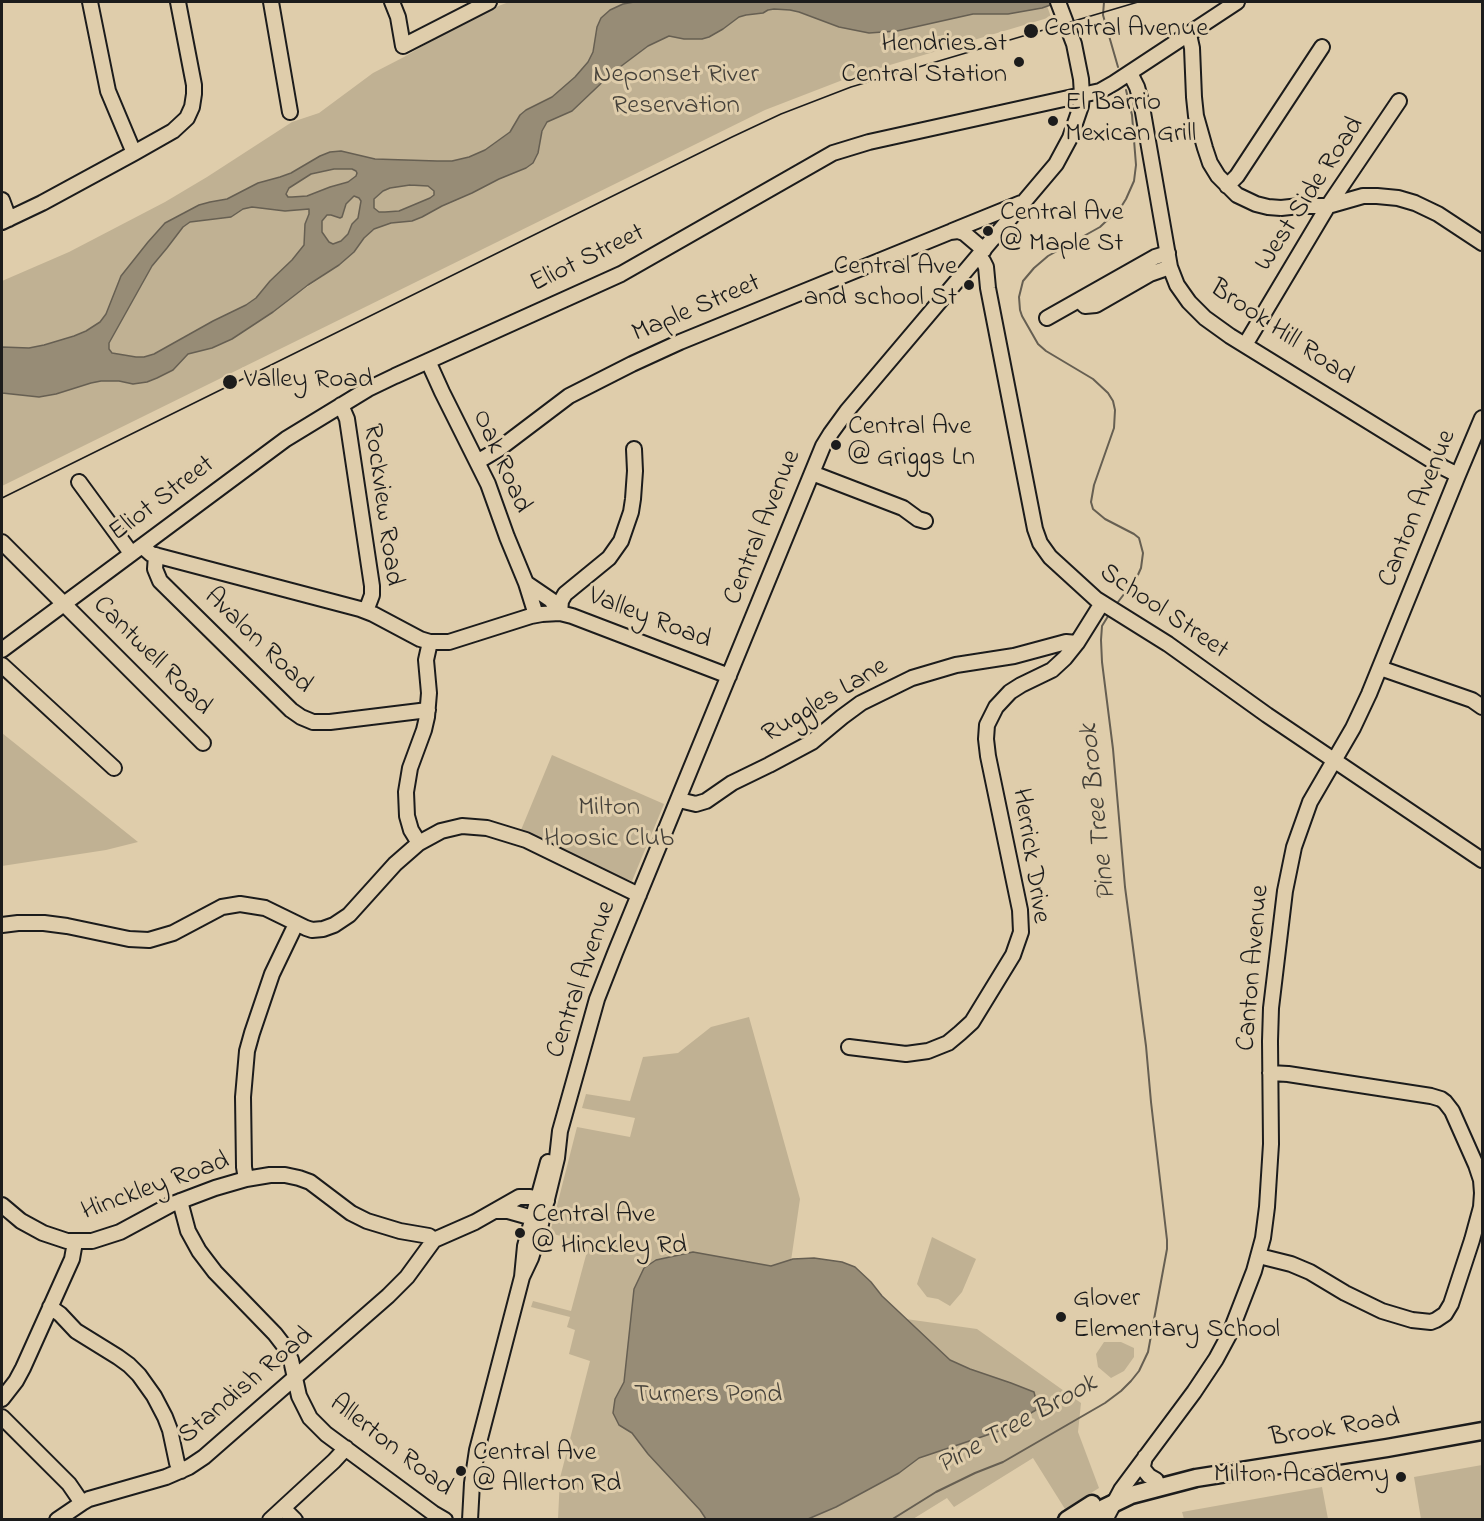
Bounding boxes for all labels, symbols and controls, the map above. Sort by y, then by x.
place label: Central Avenue [1044,15,1208,47]
marker: Central Avenue [1022,22,1040,40]
place label: Hendries at Central Station [841,30,1007,93]
marker: Hendries at Central Station [1012,55,1026,69]
park label: Neponset River Reservation [593,61,759,124]
place label: El Barrio Mexican Grill [1065,89,1196,152]
street label: West Side Road [1249,112,1373,278]
marker: El Barrio Mexican Grill [1046,114,1060,128]
place label: Central Ave @ Maple St [1000,199,1123,262]
street label: Eliot Street [525,218,651,302]
marker: Central Ave @ Maple St [981,224,995,238]
place label: Central Ave and school St [804,253,957,316]
street label: Maple Street [628,268,766,352]
street label: Brook Hill Road [1203,274,1359,394]
marker: Central Ave and school St [962,278,976,292]
place label: Valley Road [244,366,373,398]
marker: Valley Road [221,373,239,391]
street label: Oak Road [463,405,537,519]
place label: Central Ave @ Griggs Ln [848,413,975,476]
street label: Rockview Road [354,422,408,588]
street label: Canton Avenue [1373,426,1465,592]
marker: Central Ave @ Griggs Ln [829,438,843,452]
street label: Central Avenue [718,446,810,610]
street label: Eliot Street [104,450,222,550]
street label: School Street [1092,558,1234,668]
street label: Avalon Road [196,582,318,702]
street label: Valley Road [583,582,715,658]
street label: Cantwell Road [84,590,218,724]
street label: Ruggles Lane [757,652,895,752]
water label: Pine Tree Brook [1074,722,1126,902]
street label: Herrick Drive [1002,786,1056,926]
park label: Milton Hoosic Club [544,794,674,857]
street label: Canton Avenue [1232,884,1278,1052]
street label: Central Avenue [541,897,625,1063]
street label: Hinckley Road [78,1146,234,1230]
place label: Central Ave @ Hinckley Rd [532,1201,687,1264]
marker: Central Ave @ Hinckley Rd [513,1226,527,1240]
place label: Glover Elementary School [1073,1285,1280,1348]
marker: Glover Elementary School [1054,1310,1068,1324]
street label: Standish Road [173,1321,321,1453]
water label: Pine Tree Brook [932,1368,1104,1484]
park label: Turners Pond [634,1381,782,1413]
street label: Allerton Road [322,1389,458,1505]
street label: Brook Road [1268,1404,1402,1456]
place label: Central Ave @ Allerton Rd [473,1439,621,1502]
place label: Milton Academy [1214,1461,1389,1493]
marker: Central Ave @ Allerton Rd [454,1464,468,1478]
marker: Milton Academy [1394,1470,1408,1484]

